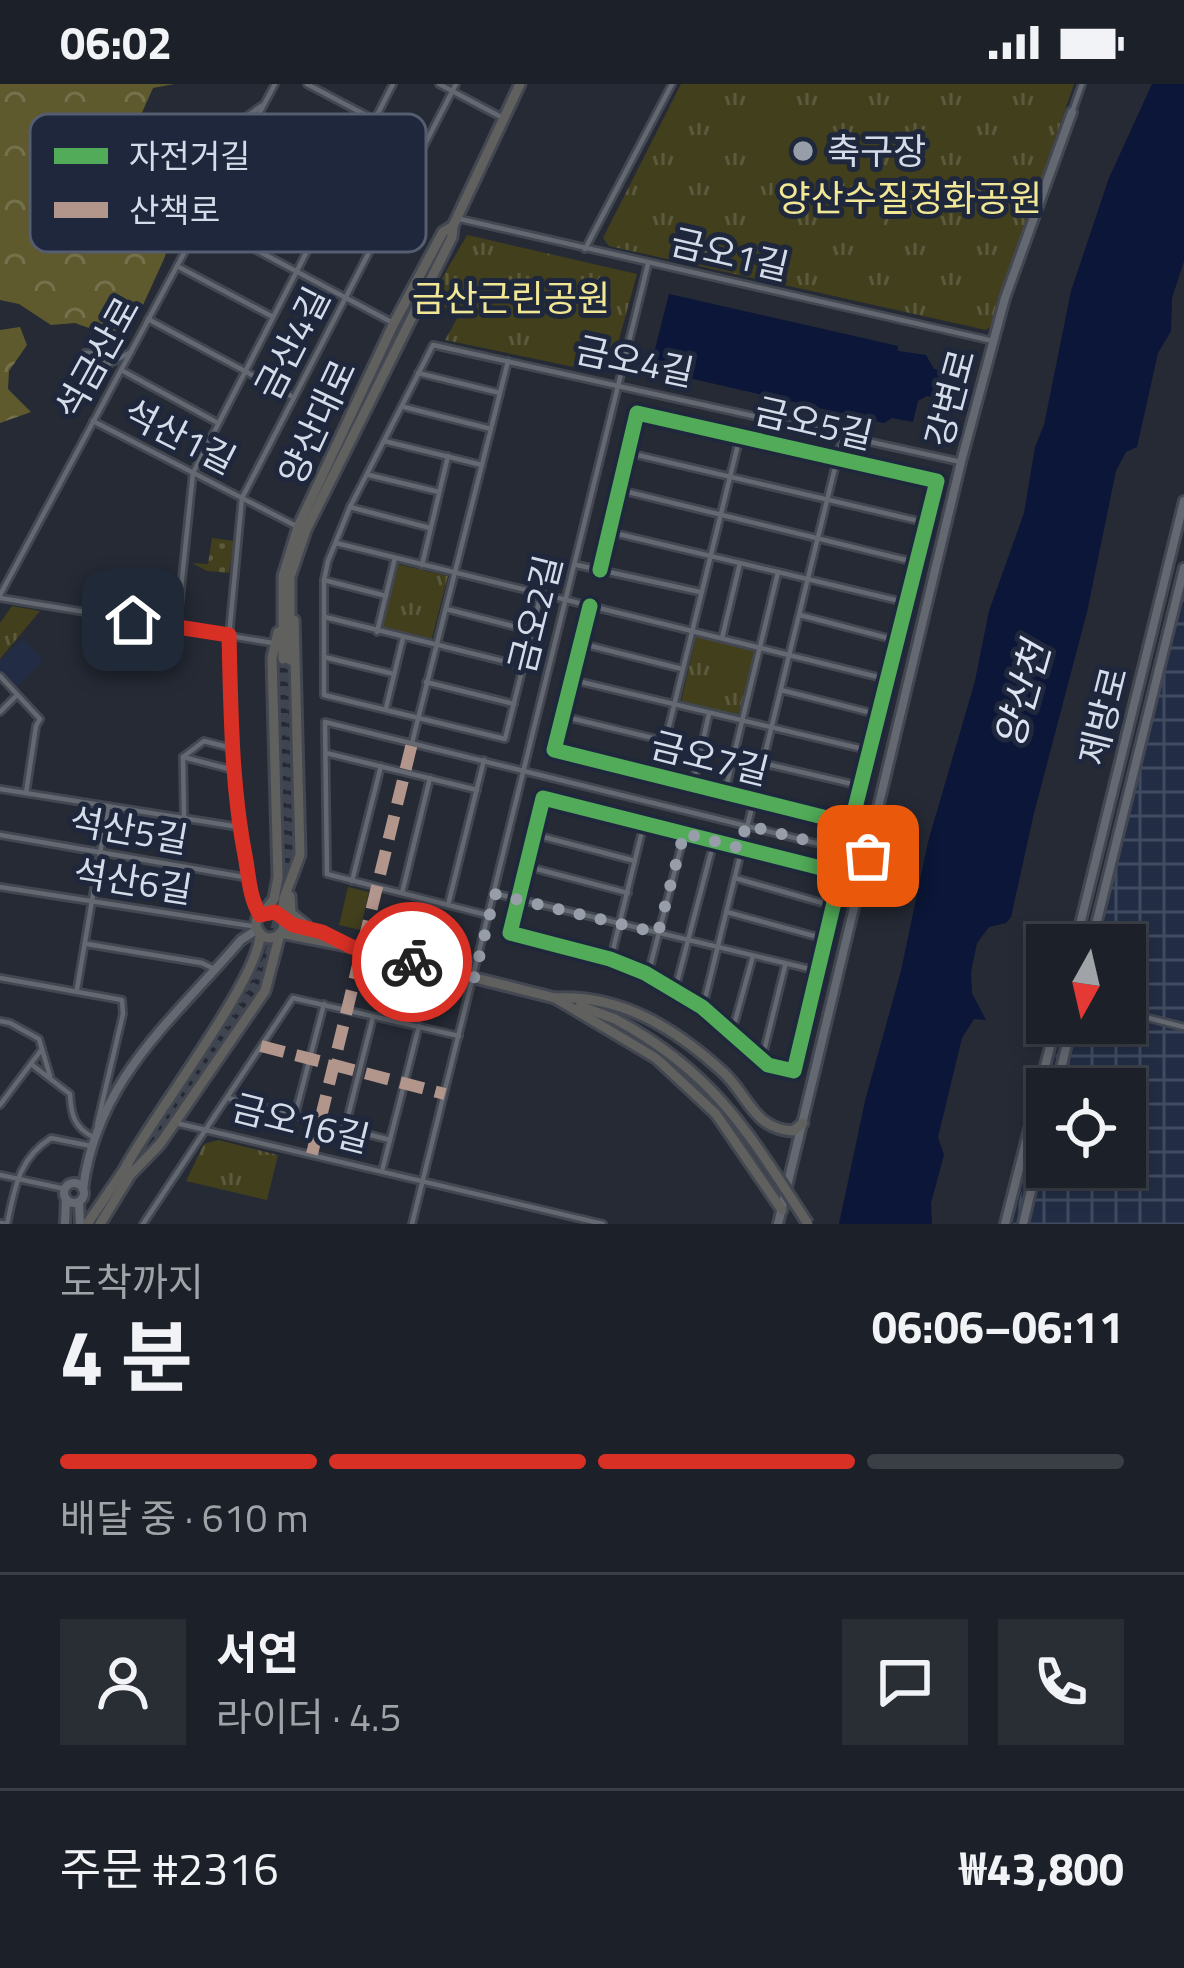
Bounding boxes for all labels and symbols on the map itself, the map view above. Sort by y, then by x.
legend [30,114,426,252]
place label: 축구장 [827,123,926,178]
text: 자전거길 [129,131,250,181]
marker: 축구장 [790,138,816,164]
park label: 양산수질정화공원 [778,170,1042,225]
text: 산책로 [129,185,220,235]
street label: 금오1길 [666,213,795,294]
park label: 금산근린공원 [412,270,610,325]
street label: 금산4길 [240,277,343,409]
street label: 석금산로 [40,286,153,429]
street label: 금오4길 [571,321,699,400]
street label: 강변로 [910,343,989,453]
street label: 양산대로 [264,350,369,493]
street label: 금오5길 [750,382,879,463]
street label: 석산1길 [114,384,246,487]
street label: 금오2길 [493,549,576,679]
pin [82,569,184,671]
water label: 양산천 [978,631,1066,755]
street label: 제방로 [1064,661,1141,771]
street label: 금오7길 [645,716,775,799]
street label: 석산5길 [65,792,193,867]
pin [817,805,919,907]
street label: 석산6길 [70,844,196,917]
courier [352,902,472,1022]
north arrow [1026,924,1146,1044]
street label: 금오16길 [227,1079,376,1166]

